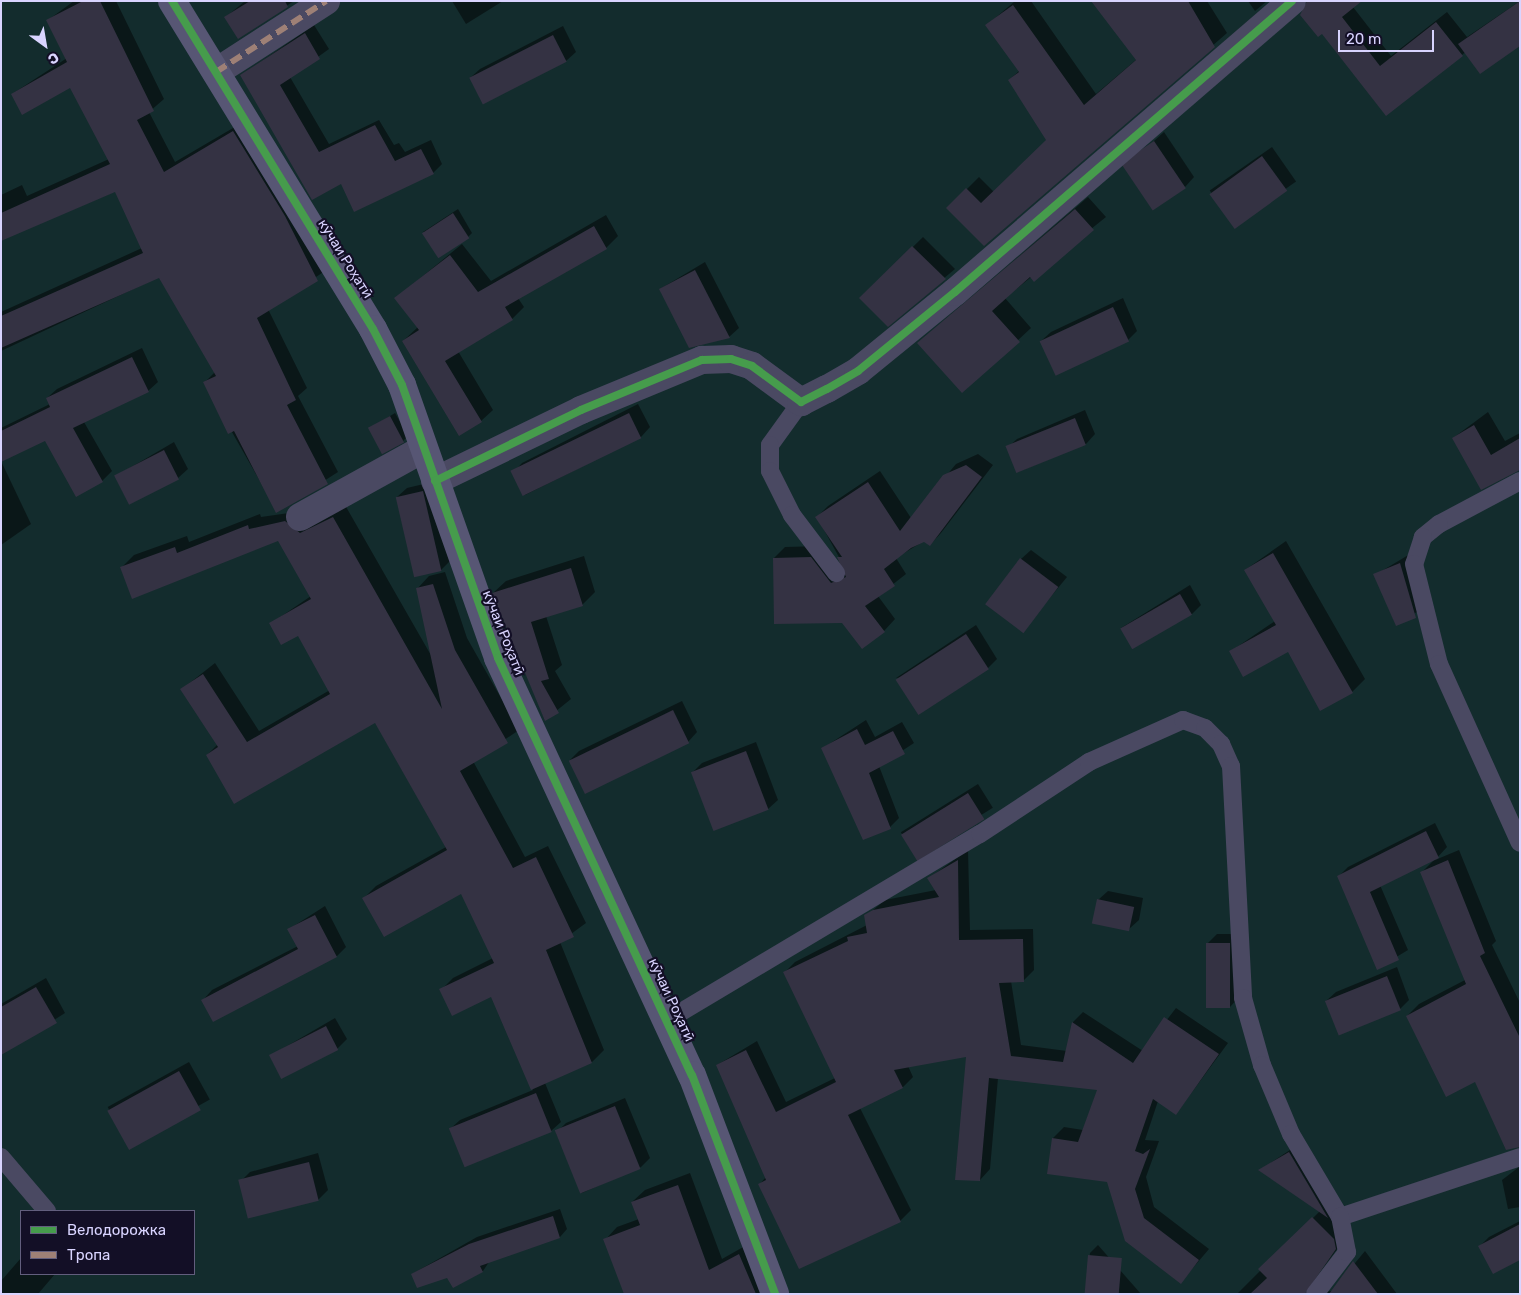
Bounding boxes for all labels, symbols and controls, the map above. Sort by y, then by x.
north arrow [20,20,70,70]
scale bar [1341,20,1437,52]
text: 20 m [1346,30,1381,48]
text: С [45,48,62,68]
street label: кӯчаи Роҳатӣ [314,216,376,302]
street label: кӯчаи Роҳатӣ [478,588,528,678]
street label: кӯчаи Роҳатӣ [644,956,698,1044]
legend [20,1210,195,1275]
text: Велодорожка [67,1221,166,1239]
text: Тропа [67,1246,110,1264]

